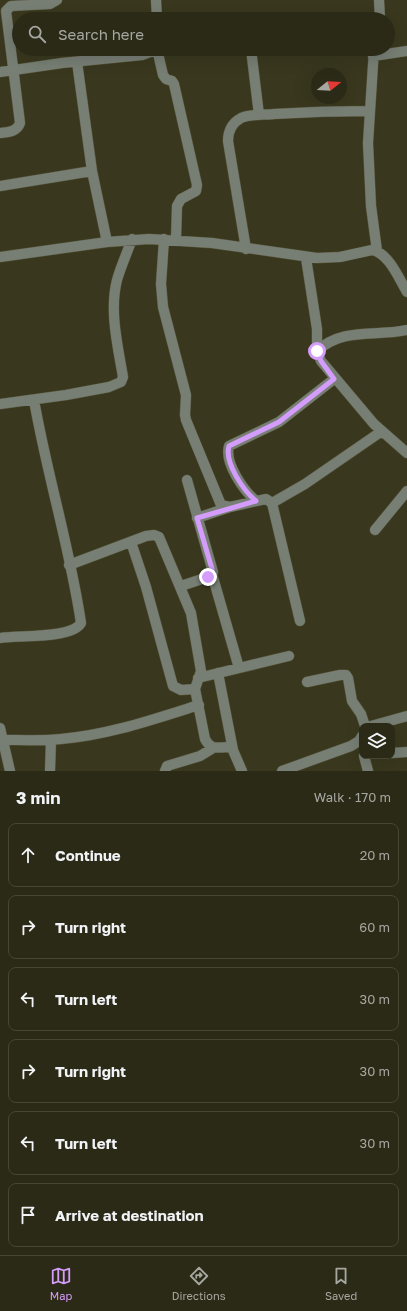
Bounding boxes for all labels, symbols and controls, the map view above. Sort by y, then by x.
search box [12,12,395,56]
icon: search [26,23,48,45]
text: Search here [58,25,144,43]
north arrow [311,68,347,104]
route start [308,342,326,360]
route end [199,568,217,586]
map controls [359,723,395,759]
button: layers [359,723,395,759]
text: 3 min [16,787,60,808]
text: Walk · 170 m [314,789,391,805]
icon: ahead [17,844,39,866]
text: Continue [55,846,121,864]
text: 20 m [360,847,390,863]
icon: right [17,916,39,938]
text: Turn right [55,918,126,936]
text: 60 m [359,919,390,935]
icon: left [17,988,39,1010]
text: Turn left [55,990,117,1008]
text: 30 m [360,991,390,1007]
icon: right [17,1060,39,1082]
text: Turn right [55,1062,126,1080]
text: 30 m [360,1063,390,1079]
icon: left [17,1132,39,1154]
text: Turn left [55,1134,117,1152]
text: 30 m [360,1135,390,1151]
icon: arrive [17,1204,39,1226]
text: Arrive at destination [55,1206,204,1224]
tab: Map [50,1265,72,1302]
tab: Directions [172,1265,226,1302]
tab: Saved [325,1265,357,1302]

